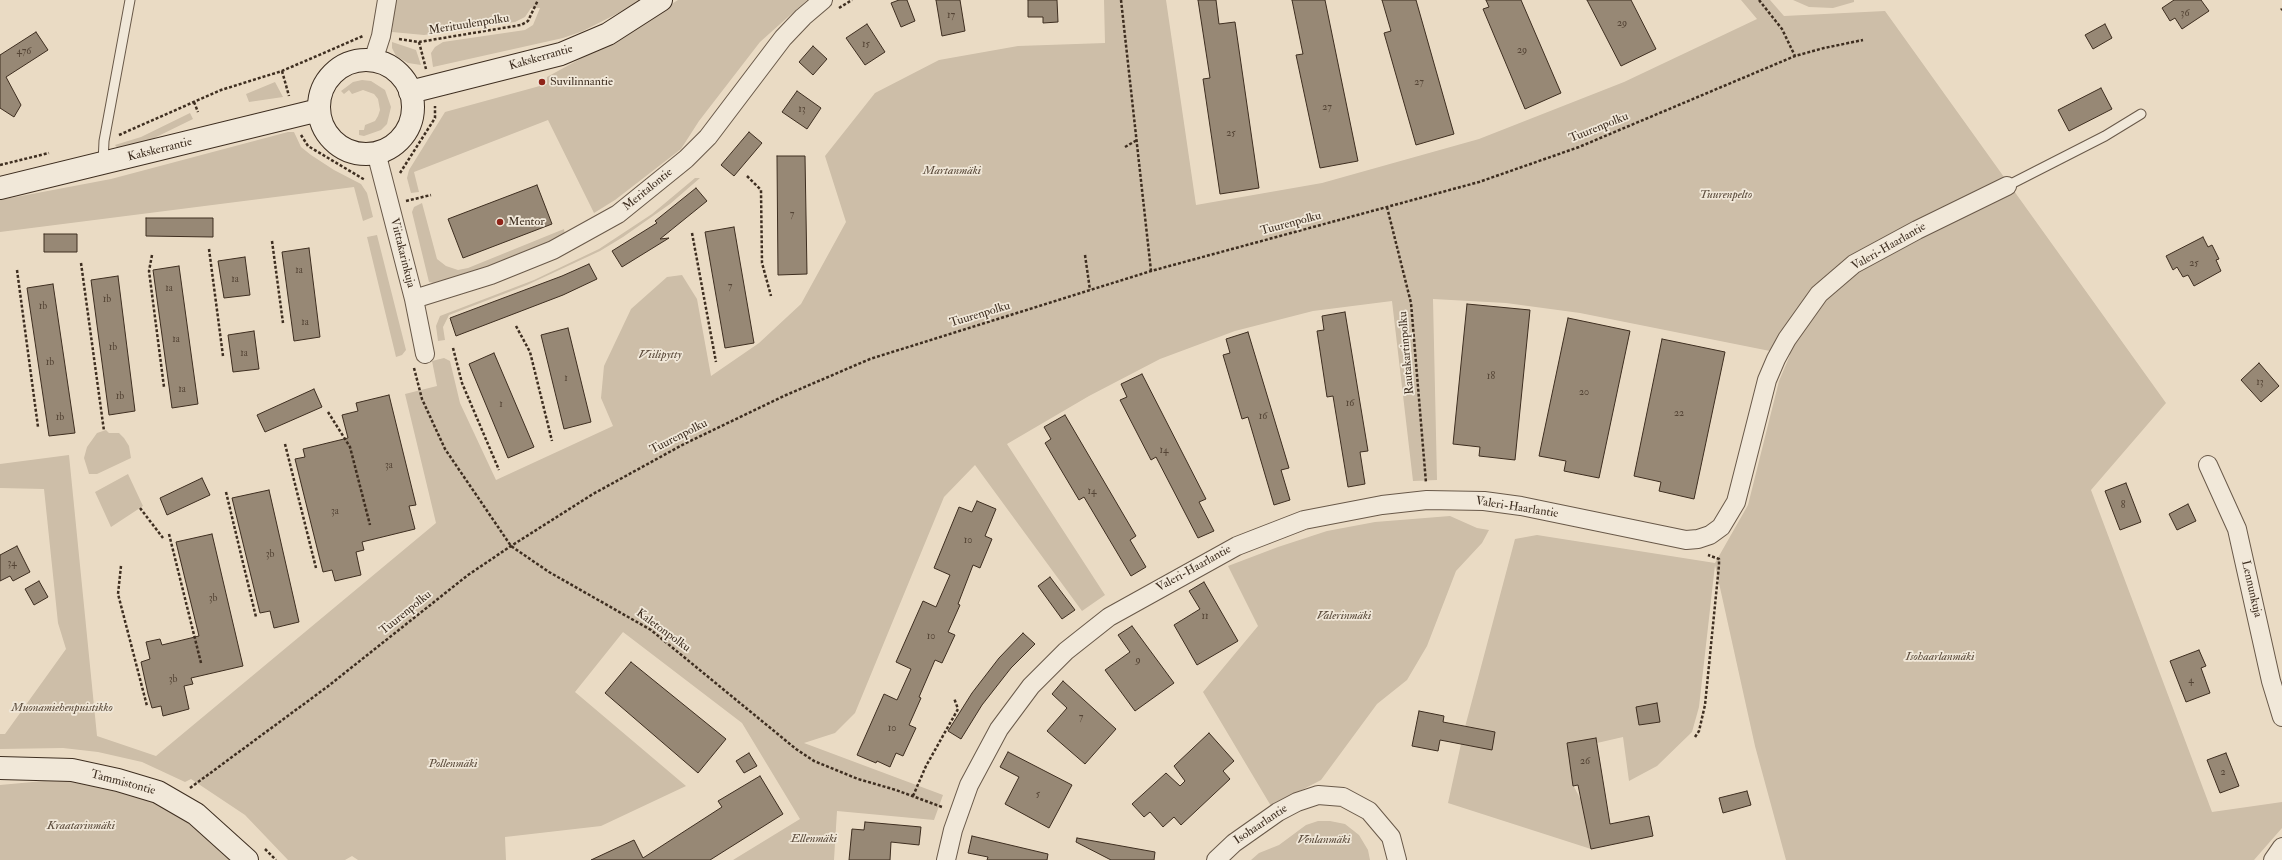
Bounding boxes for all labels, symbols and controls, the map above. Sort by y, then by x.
house number: 36 [2181,8,2189,20]
house number: 17 [947,10,955,22]
street label: Merituulenpolku [428,12,510,38]
house number: 29 [1617,18,1627,30]
house number: 15 [862,39,870,51]
street label: Kakskerrantie [507,42,575,74]
house number: 29 [1517,45,1527,57]
house number: 476 [17,46,31,58]
place label: Suvilinnantie [550,75,613,89]
marker: Suvilinnantie [537,77,547,87]
house number: 27 [1414,77,1424,89]
house number: 27 [1322,102,1332,114]
house number: 13 [798,104,806,116]
street label: Tuurenpolku [1567,110,1631,146]
house number: 25 [1226,128,1236,140]
street label: Kakskerrantie [126,135,194,165]
park label: Martanmäki [923,164,981,178]
street label: Meritalontie [620,166,676,214]
park label: Tuurenpelto [1700,188,1752,202]
house number: 7 [790,209,794,221]
street label: Tuurenpolku [1259,209,1323,239]
place label: Mentor [508,215,545,229]
street label: Viittakarinkuja [386,217,418,289]
marker: Mentor [495,217,505,227]
street label: Valeri-Haarlantie [1849,220,1929,274]
house number: 25 [2189,258,2199,270]
house number: 1a [295,265,303,277]
house number: 1a [231,274,239,286]
house number: 7 [728,281,732,293]
house number: 1a [165,283,173,295]
house number: 1b [103,294,111,306]
street label: Tuurenpolku [948,299,1012,331]
house number: 1b [39,301,47,313]
street label: Rautakartinpolku [1396,311,1418,395]
house number: 1a [301,317,309,329]
house number: 1a [172,334,180,346]
house number: 1b [109,342,117,354]
house number: 1a [240,348,248,360]
park label: Viilipytty [638,348,682,362]
house number: 1b [46,357,54,369]
house number: 18 [1487,371,1495,383]
house number: 1 [564,373,568,385]
house number: 13 [2256,377,2264,389]
house number: 1a [178,384,186,396]
house number: 20 [1579,387,1589,399]
house number: 1b [116,391,124,403]
house number: 16 [1346,398,1354,410]
house number: 1 [499,399,503,411]
house number: 22 [1674,408,1684,420]
house number: 16 [1259,411,1267,423]
house number: 1b [56,412,64,424]
street label: Tuurenpolku [648,416,710,458]
house number: 14 [1160,445,1168,457]
house number: 3a [385,460,393,472]
house number: 14 [1088,486,1096,498]
street label: Valeri-Haarlantie [1475,494,1559,522]
house number: 8 [2121,500,2125,512]
house number: 3a [331,506,339,518]
house number: 10 [964,535,972,547]
street label: Valeri-Haarlantie [1154,542,1234,596]
house number: 3b [266,549,274,561]
house number: 34 [7,558,17,570]
street label: Lennunkuja [2237,559,2265,619]
street label: Tuurenpolku [377,588,435,638]
house number: 3b [209,593,217,605]
street label: Kaletonpolku [633,606,693,656]
park label: Valerinmäki [1317,609,1371,623]
house number: 11 [1201,611,1209,623]
house number: 10 [927,631,935,643]
park label: Isohaarlanmäki [1905,650,1975,664]
house number: 9 [1135,655,1141,667]
house number: 3b [169,674,177,686]
house number: 4 [2188,675,2194,687]
park label: Muonamiehenpuistikko [11,701,113,715]
house number: 7 [1079,712,1083,724]
house number: 10 [888,723,896,735]
house number: 26 [1580,756,1590,768]
park label: Pollenmäki [429,757,477,771]
street label: Tammistontie [89,767,157,799]
house number: 2 [2220,767,2226,779]
house number: 5 [1036,789,1040,801]
street label: Isohaarlantie [1232,802,1290,848]
park label: Kraatarinmäki [47,819,115,833]
park label: Ellenmäki [791,832,837,846]
park label: Venlanmäki [1297,833,1351,847]

